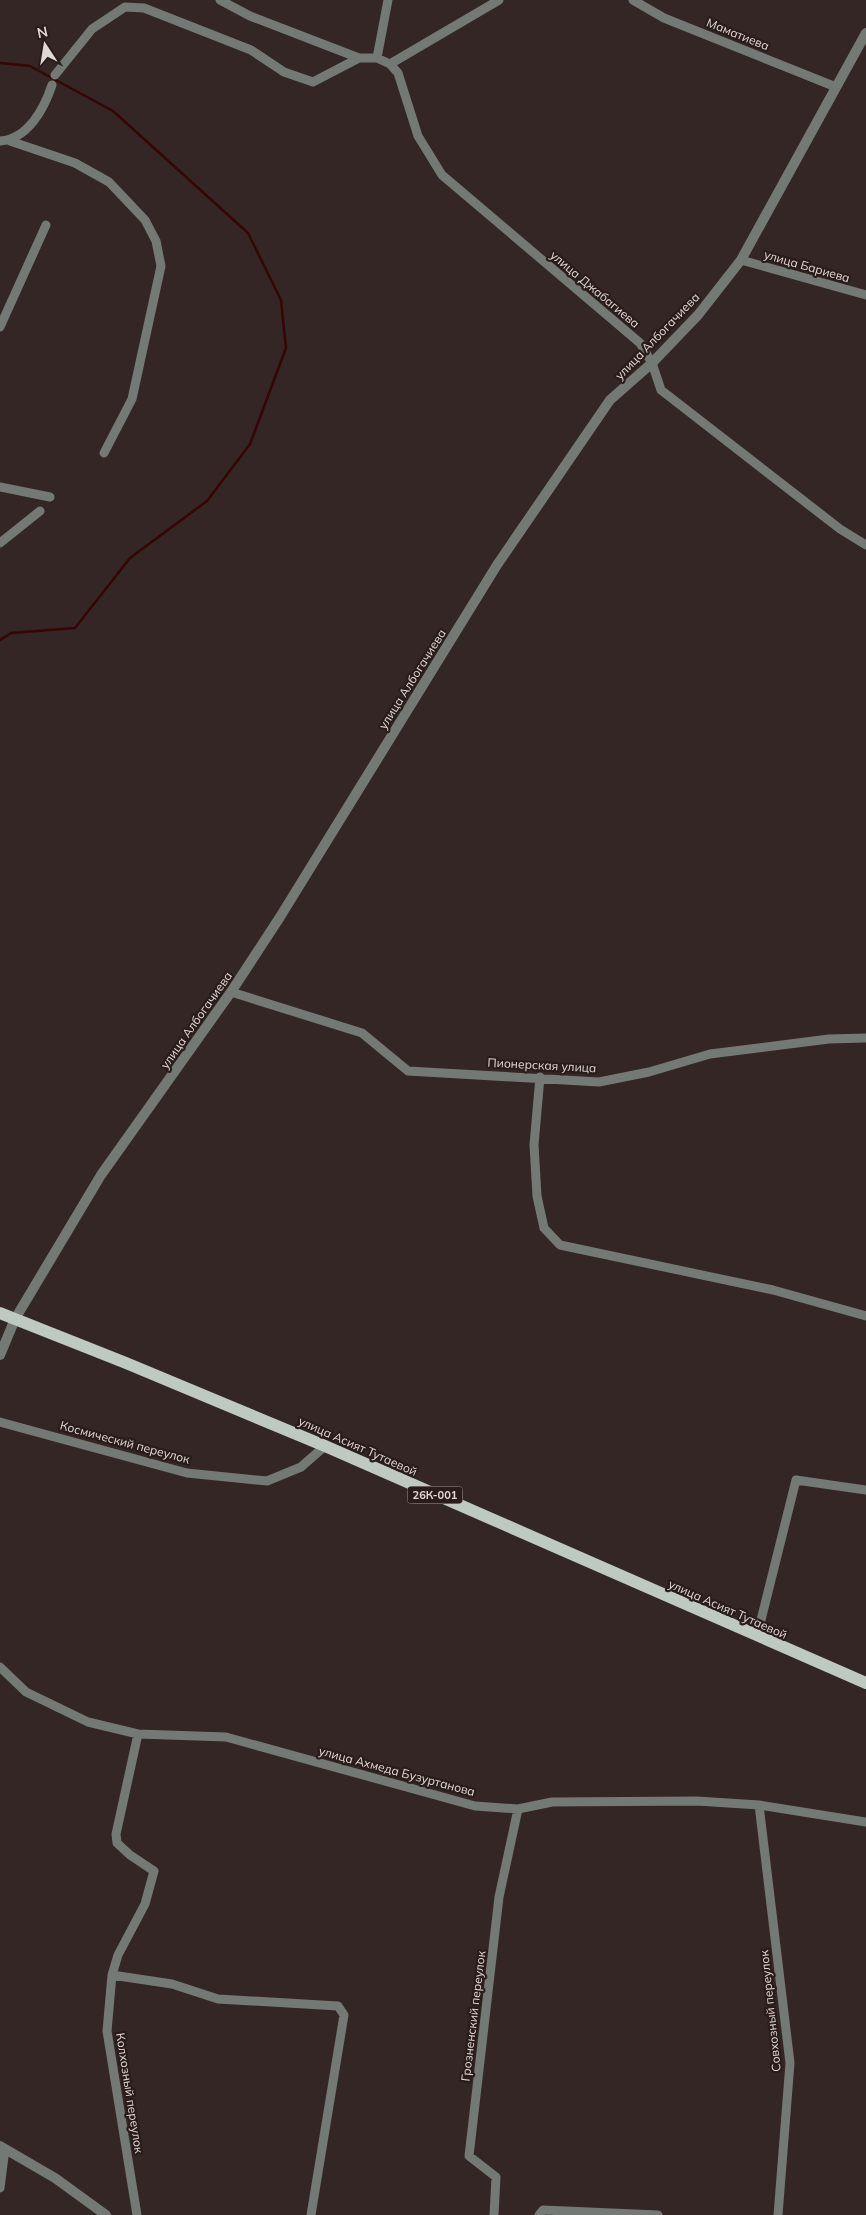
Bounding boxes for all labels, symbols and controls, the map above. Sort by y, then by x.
street label: Маматиева [704,15,772,53]
north arrow [20,20,70,70]
text: N [35,22,49,42]
street label: улица Джабагиева [547,247,643,331]
street label: улица Бариева [762,247,852,285]
street label: улица Албогачиева [612,289,702,383]
street label: улица Албогачиева [375,626,449,732]
street label: улица Албогачиева [157,969,235,1071]
street label: Пионерская улица [487,1055,597,1075]
street label: улица Асият Тутаевой [296,1413,420,1479]
street label: Космический переулок [59,1417,192,1467]
road number: 26К-001 [408,1486,462,1504]
street label: улица Асият Тутаевой [666,1576,790,1642]
street label: улица Ахмеда Бузуртанова [317,1743,477,1799]
street label: Грозненский переулок [458,1949,489,2082]
street label: Совхозный переулок [756,1949,784,2072]
street label: Колхозный переулок [113,2032,147,2155]

